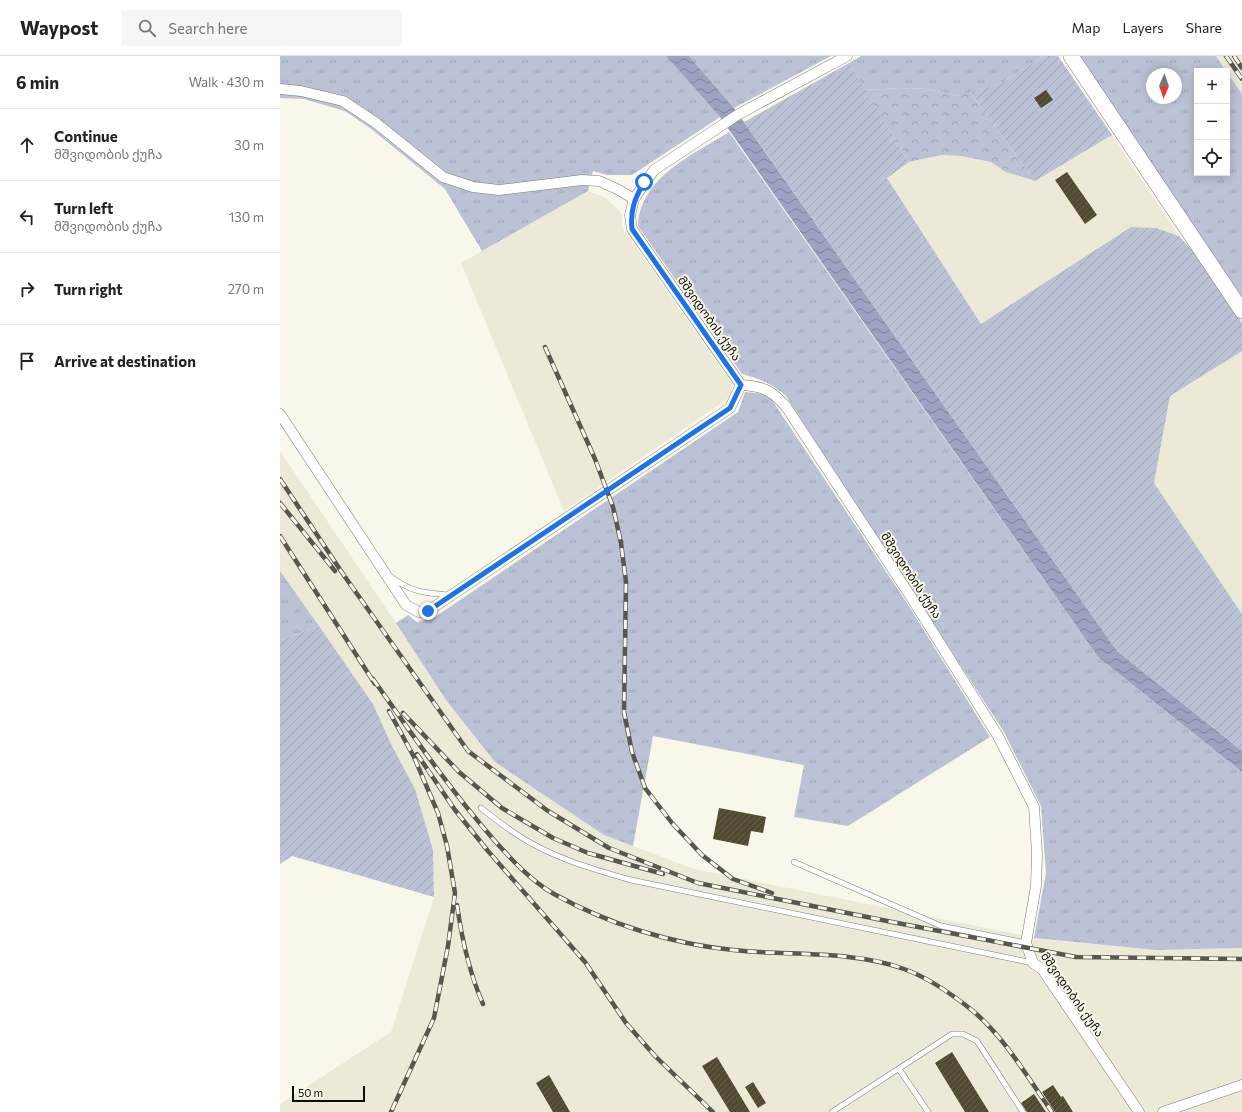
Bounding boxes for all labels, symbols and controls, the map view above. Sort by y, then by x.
search box [122,10,402,46]
text: Waypost [20,16,98,39]
icon: search [136,17,158,39]
text: Search here [168,19,248,37]
text: Map [1072,19,1100,36]
text: Layers [1122,19,1164,36]
text: Share [1186,19,1222,36]
north arrow [1146,68,1182,104]
map controls [1194,68,1230,176]
button: + [1194,68,1230,104]
text: 6 min [16,72,59,93]
text: Walk · 430 m [189,74,264,90]
button: − [1194,104,1230,140]
text: Continue [54,127,118,145]
icon: ahead [16,134,38,156]
text: 30 m [234,137,264,153]
button: locate [1194,140,1230,176]
text: მშვიდობის ქუჩა [54,146,162,162]
route start [635,173,653,191]
text: Turn left [54,199,113,217]
icon: left [16,206,38,228]
text: 130 m [229,209,264,225]
text: მშვიდობის ქუჩა [54,218,162,234]
street label: მშვიდობის ქუჩა [674,273,744,364]
icon: right [16,278,38,300]
text: Turn right [54,280,123,298]
text: 270 m [228,281,264,297]
icon: arrive [16,350,38,372]
text: Arrive at destination [54,352,196,370]
street label: მშვიდობის ქუჩა [877,529,945,622]
route end [419,602,437,620]
street label: მშვიდობის ქუჩა [1037,949,1107,1040]
scale bar [292,1084,365,1103]
text: 50 m [298,1086,323,1099]

